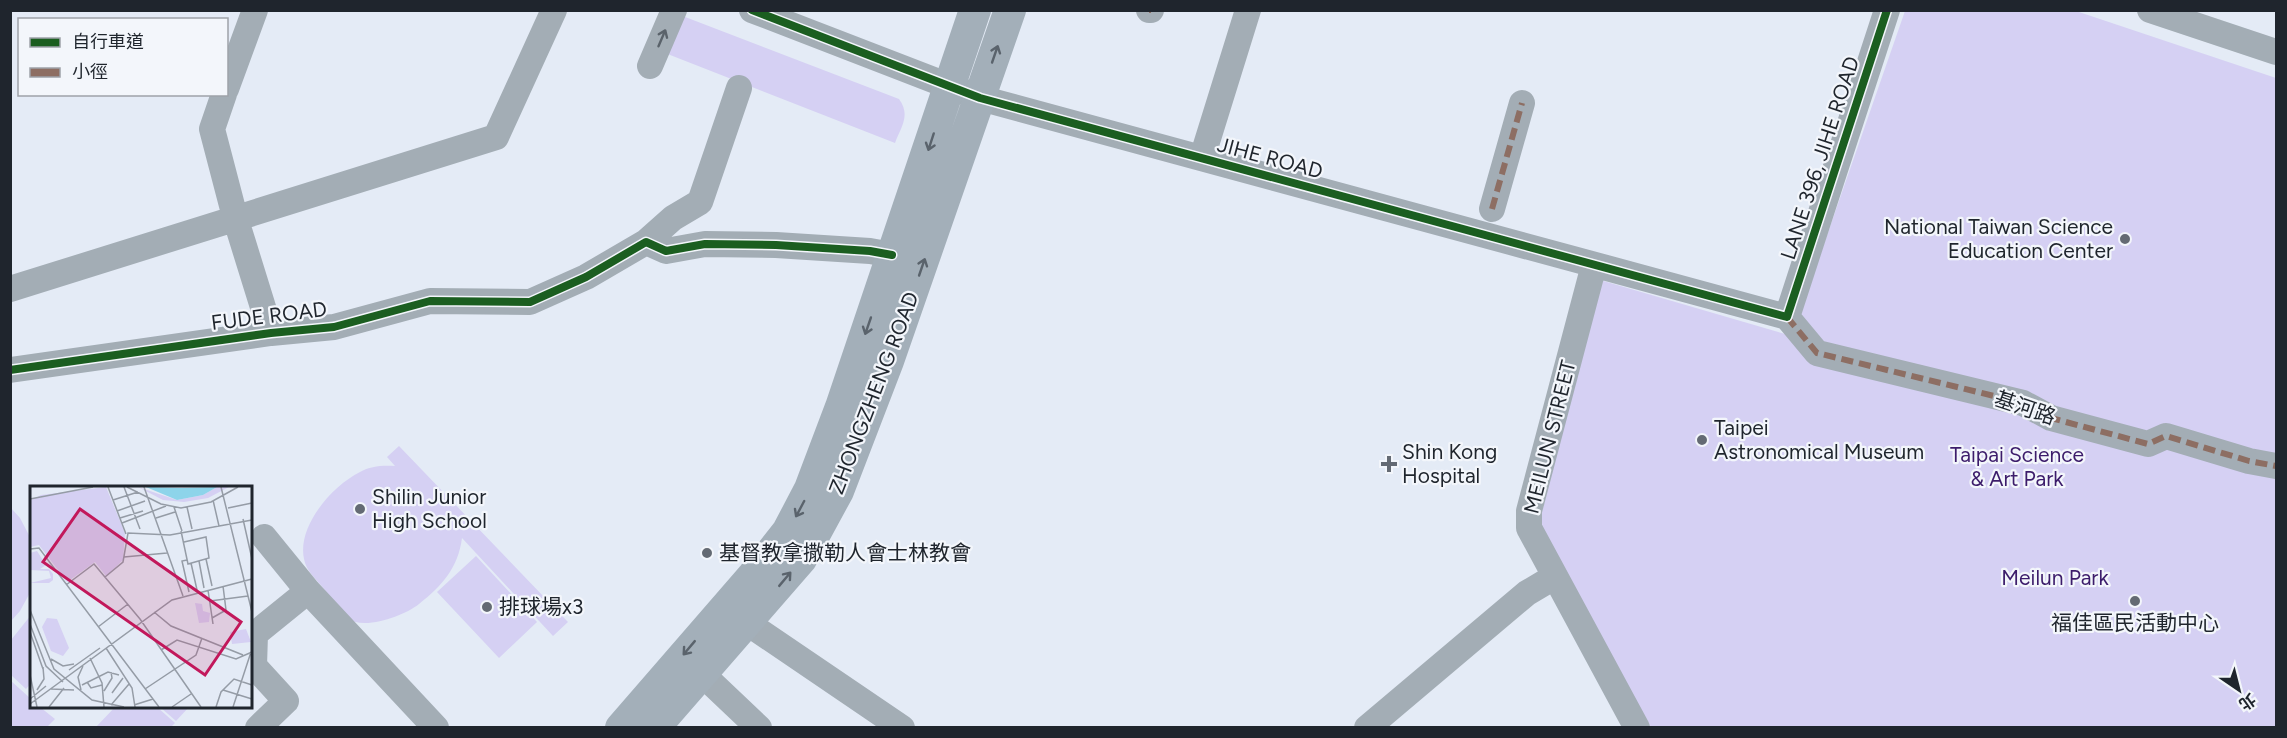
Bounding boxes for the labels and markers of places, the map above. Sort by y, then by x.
place label: National Taiwan Science Education Center [1884,214,2113,263]
marker: National Taiwan Science Education Center [2118,232,2132,246]
place label: Taipei Astronomical Museum [1714,415,1924,464]
marker: Taipei Astronomical Museum [1695,433,1709,447]
place label: Shin Kong Hospital [1402,439,1497,488]
marker: Shin Kong Hospital [1380,455,1398,473]
place label: Shilin Junior High School [372,484,487,533]
marker: Shilin Junior High School [353,502,367,516]
place label: 基督教拿撒勒人會士林教會 [719,540,971,565]
marker: 基督教拿撒勒人會士林教會 [700,546,714,560]
place label: 排球場x3 [499,594,583,619]
marker: 福佳區民活動中心 [2128,594,2142,608]
marker: 排球場x3 [480,600,494,614]
place label: 福佳區民活動中心 [2051,610,2219,635]

